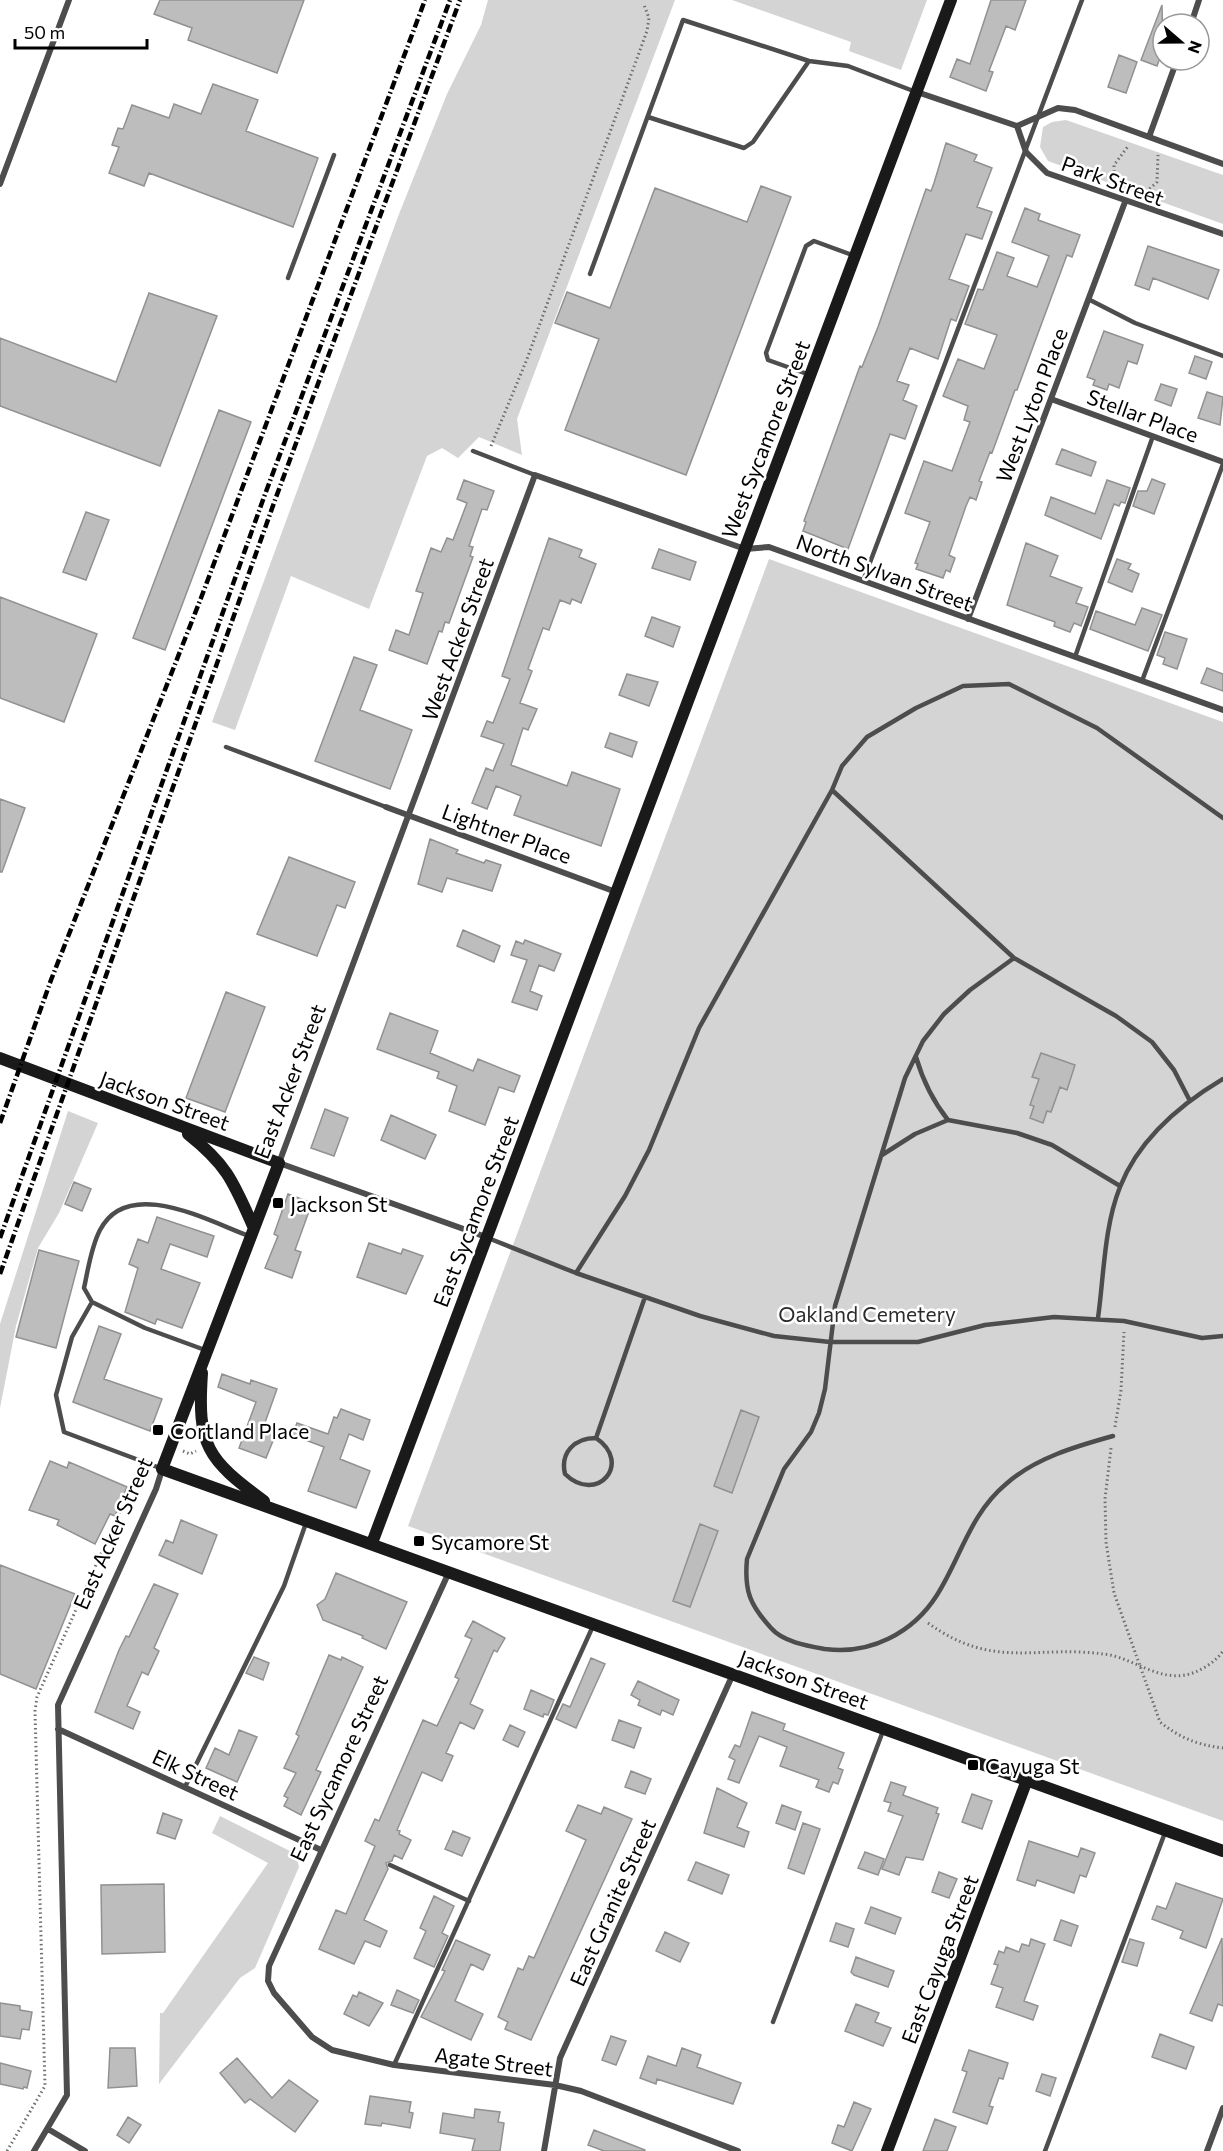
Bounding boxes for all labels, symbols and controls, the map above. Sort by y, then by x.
scale bar [15,12,147,50]
north arrow [1151,12,1211,72]
text: 50 m [24,21,65,43]
text: N [1185,38,1207,56]
street label: Park Street [1058,150,1168,210]
street label: West Lyton Place [990,324,1072,486]
street label: West Sycamore Street [716,336,814,542]
street label: Stellar Place [1084,383,1202,447]
street label: North Sylvan Street [793,528,977,616]
street label: West Acker Street [416,554,498,724]
street label: Lightner Place [439,798,575,868]
street label: East Acker Street [248,1000,330,1162]
street label: Jackson Street [97,1065,233,1135]
street label: East Sycamore Street [427,1112,523,1310]
place label: Jackson St [290,1191,388,1216]
marker: Jackson St [271,1196,285,1210]
park label: Oakland Cemetery [778,1301,956,1326]
place label: Cortland Place [170,1418,309,1443]
marker: Cortland Place [151,1423,165,1437]
street label: East Acker Street [67,1453,157,1613]
place label: Sycamore St [431,1529,549,1554]
marker: Sycamore St [412,1534,426,1548]
street label: Jackson Street [736,1644,872,1714]
street label: East Sycamore Street [284,1671,392,1865]
street label: Elk Street [149,1743,243,1805]
place label: Cayuga St [985,1753,1080,1778]
marker: Cayuga St [966,1758,980,1772]
street label: East Granite Street [564,1814,660,1990]
street label: East Cayuga Street [895,1871,983,2047]
street label: Agate Street [433,2041,555,2081]

